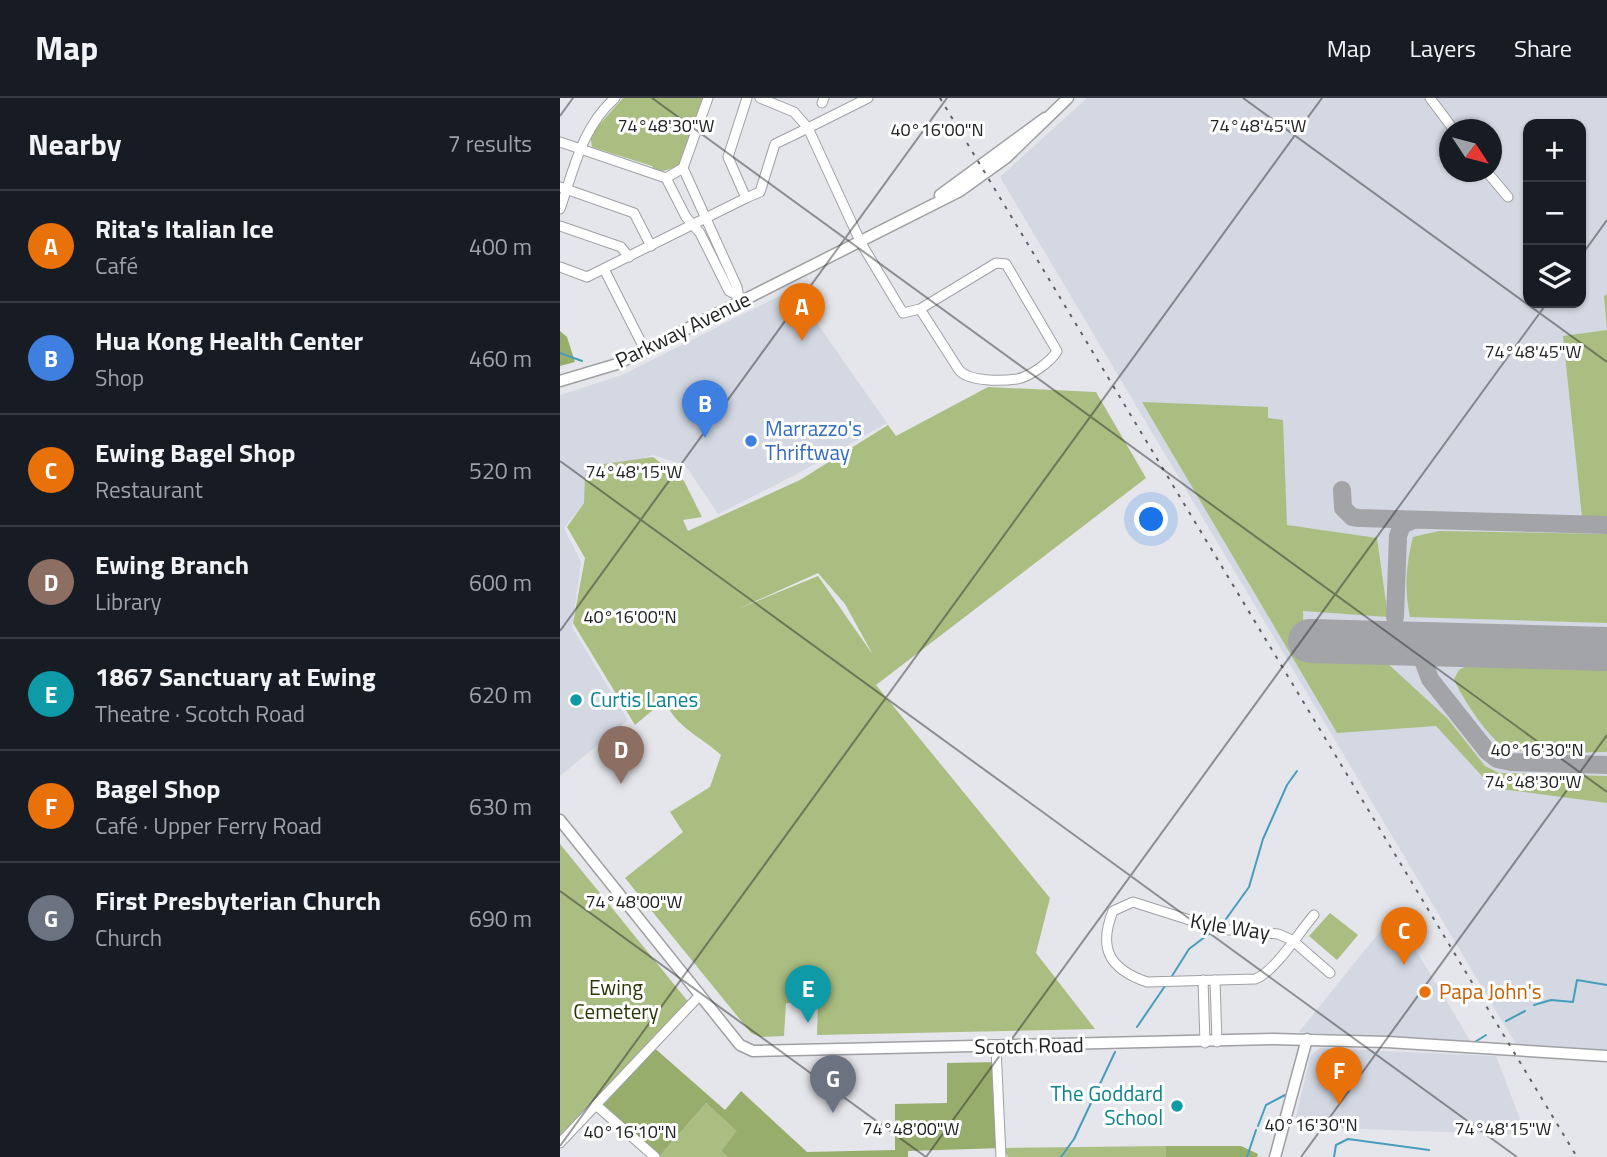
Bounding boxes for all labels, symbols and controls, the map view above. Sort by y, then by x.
text: Map [35,23,98,73]
text: Map [1327,30,1372,66]
text: Layers [1410,30,1476,66]
text: Share [1514,30,1572,66]
text: 74°48'30"W [618,112,715,139]
text: 74°48'45"W [1210,112,1307,139]
text: 40°16'00"N [890,116,984,143]
north arrow [1439,119,1502,182]
map controls [1523,119,1586,308]
button: + [1523,119,1586,182]
text: Nearby [28,121,121,167]
text: 7 results [448,126,532,161]
button: − [1523,182,1586,245]
text: Rita's Italian Ice [95,209,274,248]
text: A [44,229,58,264]
text: 400 m [469,229,532,264]
button: layers [1523,245,1586,308]
text: Café [95,248,138,283]
street label: Parkway Avenue [610,283,756,376]
pin: A [779,283,825,341]
text: Hua Kong Health Center [95,321,363,360]
text: 74°48'45"W [1485,338,1582,365]
text: B [44,341,58,376]
text: 460 m [469,341,532,376]
text: Shop [95,360,144,395]
pin: B [682,380,728,438]
place label: Marrazzo's Thriftway [765,412,862,468]
text: Ewing Bagel Shop [95,433,296,472]
marker: Marrazzo's Thriftway [743,433,759,449]
text: C [45,453,57,488]
text: 520 m [469,453,532,488]
text: 74°48'15"W [586,458,683,485]
text: Restaurant [95,472,203,507]
your location [1134,502,1168,536]
text: Ewing Branch [95,545,249,584]
text: D [44,565,58,600]
text: 600 m [469,565,532,600]
text: Library [95,584,162,619]
text: 40°16'00"N [583,603,677,630]
text: 1867 Sanctuary at Ewing [95,657,376,696]
text: E [45,677,57,712]
text: 620 m [469,677,532,712]
place label: Curtis Lanes [590,683,698,715]
marker: Curtis Lanes [568,692,584,708]
text: Theatre · Scotch Road [95,696,305,731]
pin: D [598,726,644,784]
text: 40°16'30"N [1490,736,1584,763]
text: 74°48'30"W [1485,768,1582,795]
text: Bagel Shop [95,769,221,808]
text: F [45,789,57,824]
text: 630 m [469,789,532,824]
text: Café · Upper Ferry Road [95,808,322,843]
text: First Presbyterian Church [95,881,381,920]
text: 74°48'00"W [586,888,683,915]
text: G [44,901,58,936]
text: 690 m [469,901,532,936]
street label: Kyle Way [1188,904,1272,948]
pin: C [1381,907,1427,965]
text: Church [95,920,162,955]
pin: E [785,965,831,1023]
park label: Ewing Cemetery [573,971,659,1027]
place label: Papa John's [1439,975,1541,1007]
marker: Papa John's [1417,984,1433,1000]
street label: Scotch Road [974,1028,1084,1062]
pin: F [1316,1047,1362,1105]
pin: G [810,1055,856,1113]
place label: The Goddard School [1051,1077,1163,1133]
marker: The Goddard School [1169,1098,1185,1114]
text: 40°16'30"N [1264,1111,1358,1138]
text: 74°48'00"W [863,1115,960,1142]
text: 74°48'15"W [1455,1115,1552,1142]
text: 40°16'10"N [583,1118,677,1145]

